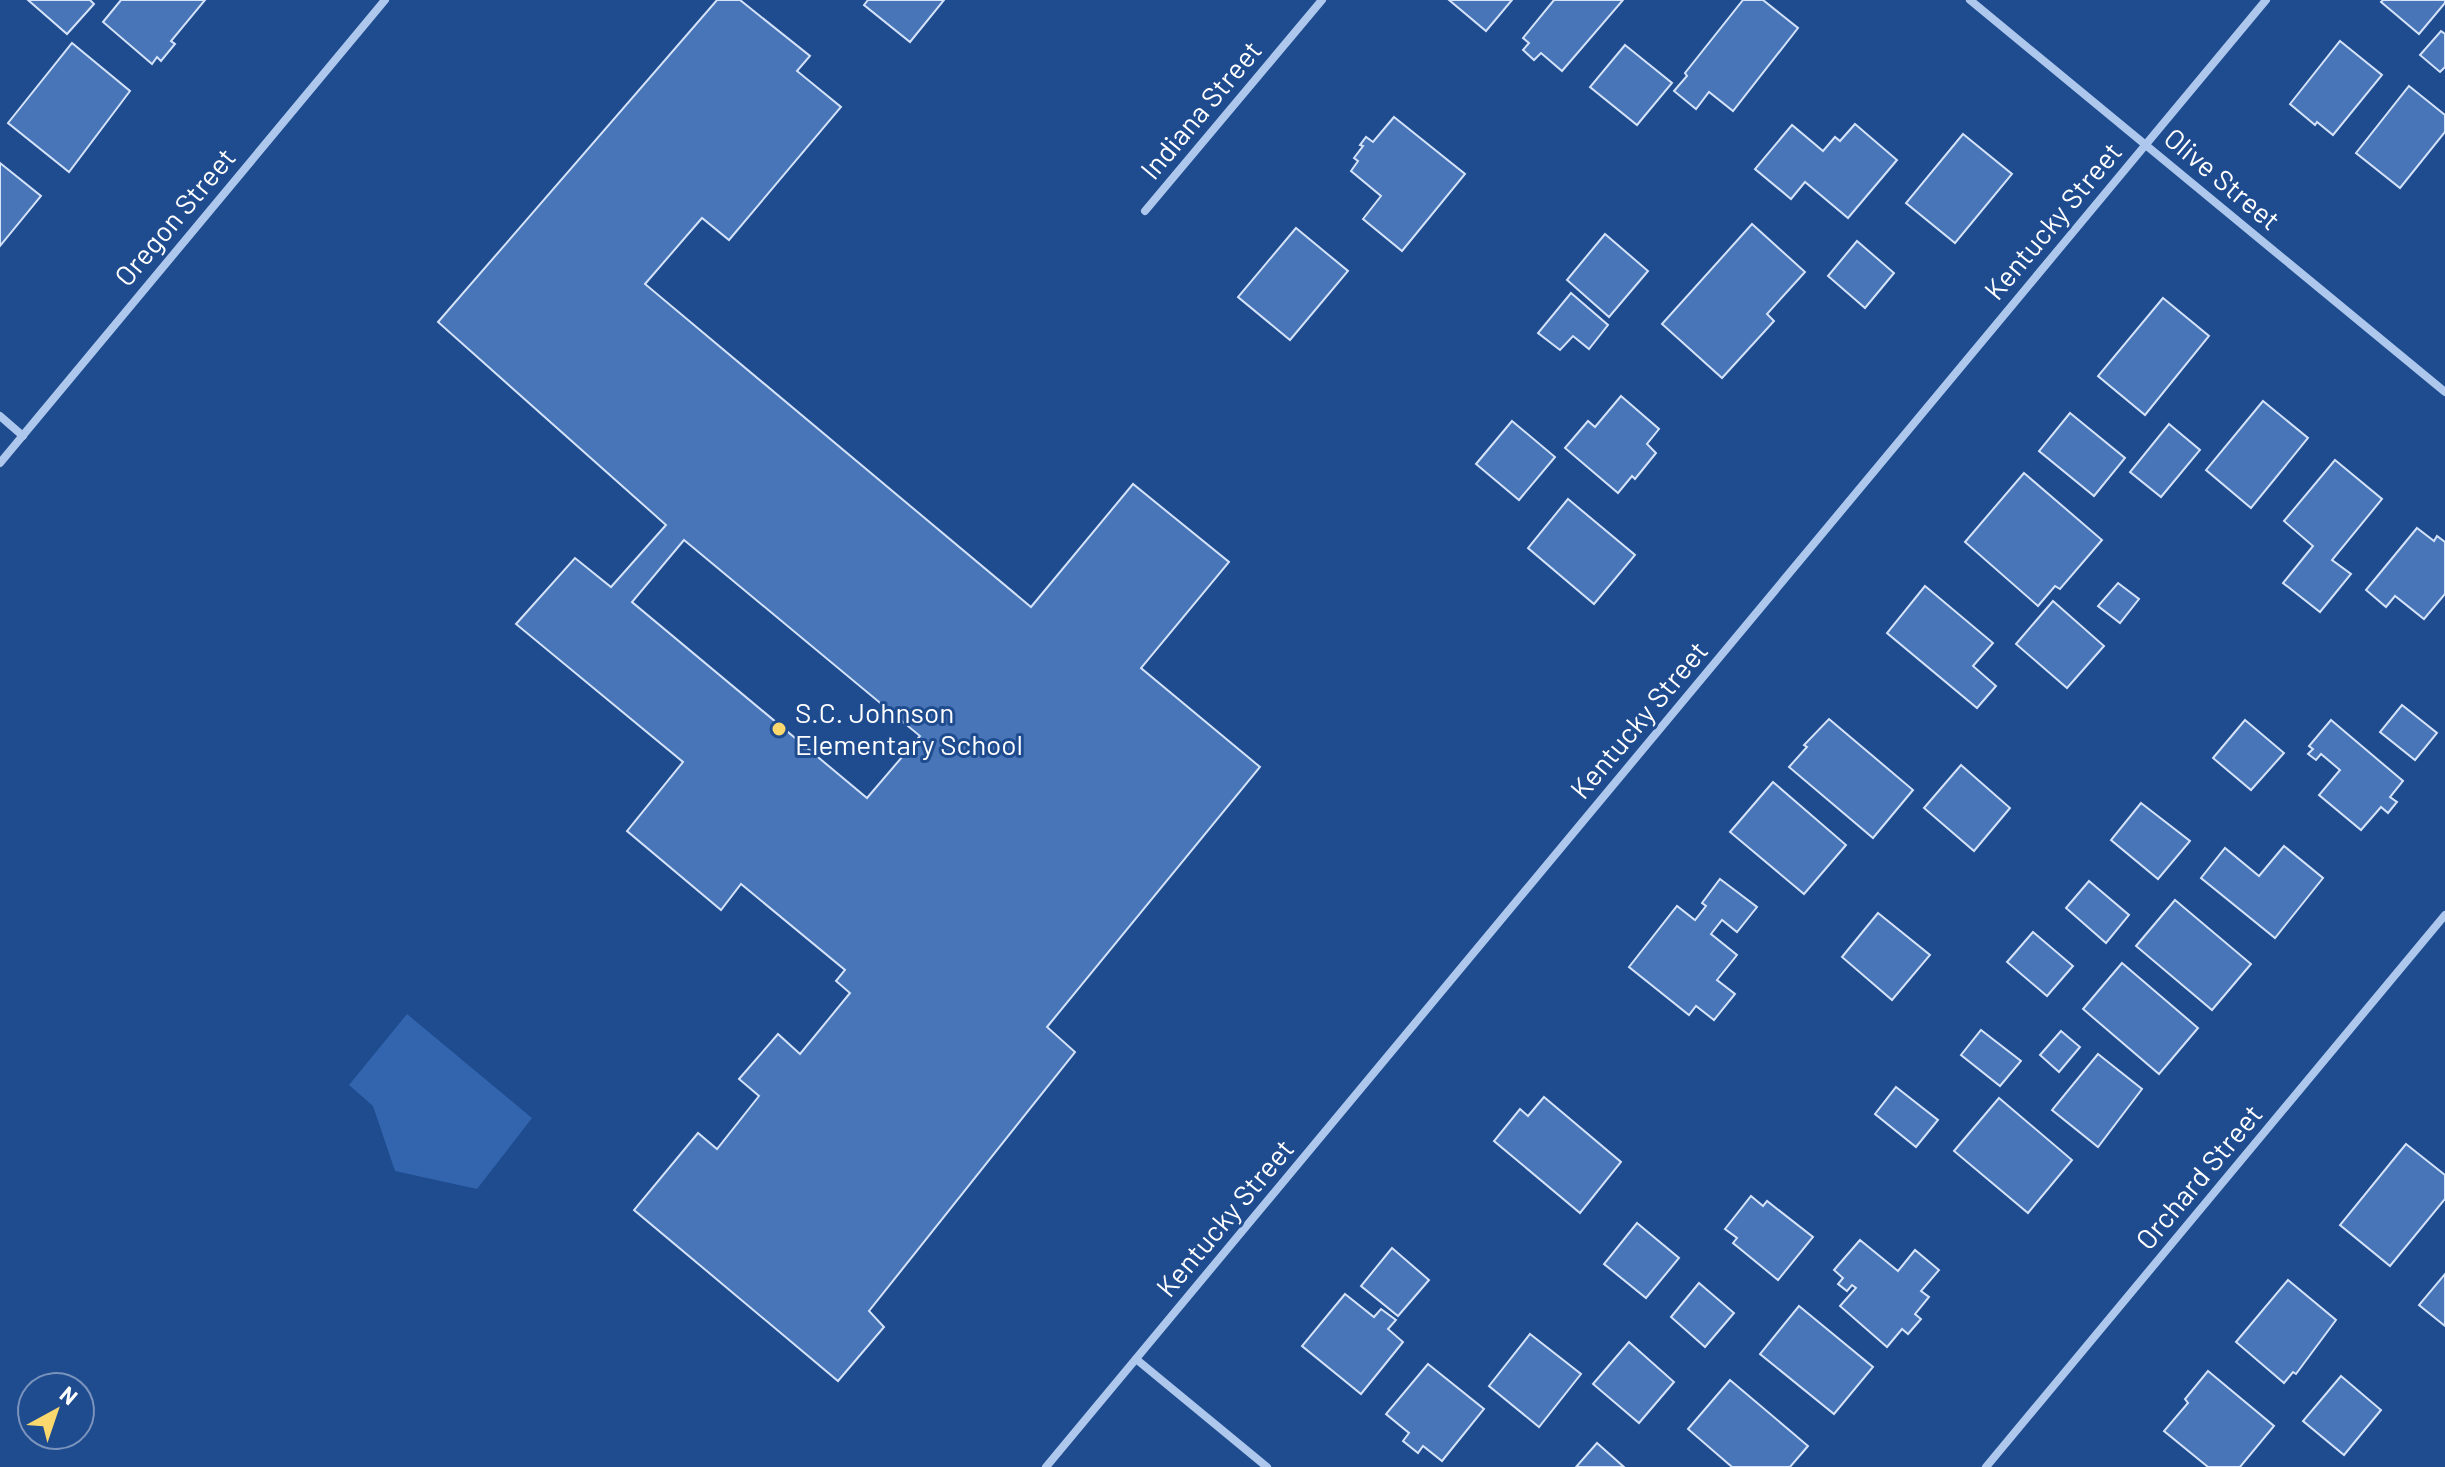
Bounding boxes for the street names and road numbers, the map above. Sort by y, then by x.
street label: Indiana Street [1132,33,1268,186]
street label: Olive Street [2158,120,2287,237]
street label: Kentucky Street [1976,135,2128,306]
street label: Oregon Street [107,140,242,292]
street label: Kentucky Street [1562,634,1714,805]
street label: Orchard Street [2128,1097,2269,1256]
street label: Kentucky Street [1148,1132,1300,1303]

